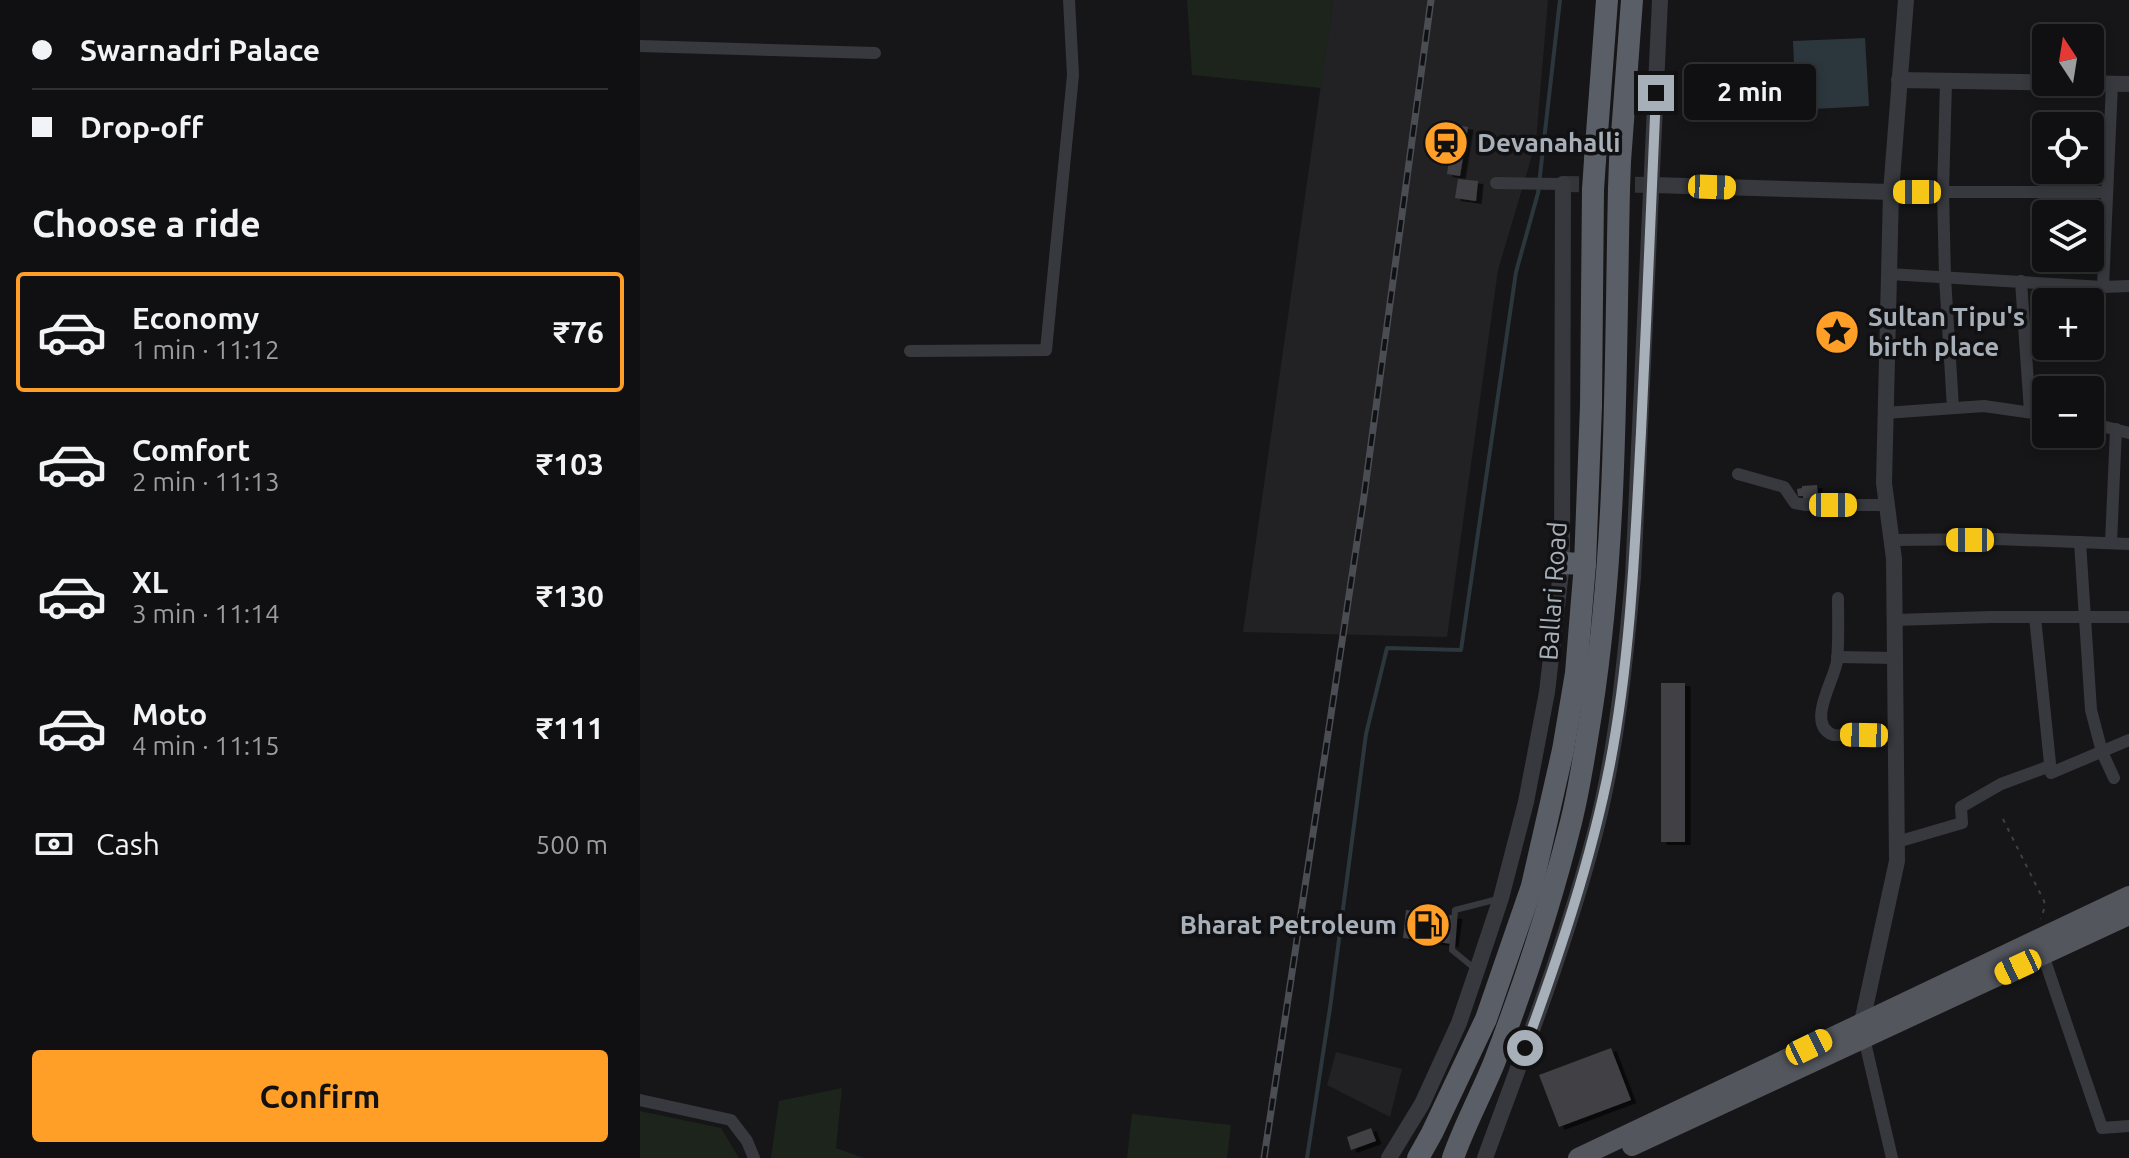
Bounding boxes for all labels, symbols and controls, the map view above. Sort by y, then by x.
north arrow [2032,24,2104,96]
map controls [2032,24,2104,448]
text: Swarnadri Palace [80,33,320,67]
callout: 2 min [1684,65,1816,121]
route end [1638,75,1674,111]
text: 2 min [1717,77,1783,106]
text: Drop-off [80,110,203,144]
button: locate [2032,112,2104,184]
station icon: Devanahalli [1422,119,1470,167]
place label: Devanahalli [1477,128,1620,157]
car [1688,174,1736,200]
car [1893,180,1941,204]
button: layers [2032,200,2104,272]
text: Choose a ride [32,203,261,244]
button: + [2032,288,2104,360]
icon: car [36,296,108,368]
text: Economy [132,301,259,335]
place label: Sultan Tipu's birth place [1868,302,2025,361]
place icon: Sultan Tipu's birth place [1813,308,1861,356]
text: ₹76 [553,315,604,349]
text: 1 min · 11:12 [132,335,280,364]
button: − [2032,376,2104,448]
icon: car [36,428,108,500]
text: Comfort [132,433,250,467]
text: ₹103 [536,447,604,481]
text: 2 min · 11:13 [132,467,280,496]
car [1809,493,1857,517]
street label: Ballari Road [1533,521,1572,661]
car [1946,528,1994,552]
icon: car [36,560,108,632]
text: XL [132,565,168,599]
text: ₹130 [536,579,604,613]
text: 3 min · 11:14 [132,599,280,628]
icon: car [36,692,108,764]
text: Moto [132,697,207,731]
text: ₹111 [536,711,604,745]
car [1840,723,1888,747]
text: 4 min · 11:15 [132,731,280,760]
icon: cash [32,822,76,866]
text: Cash [96,827,160,861]
text: 500 m [536,830,608,859]
fuel station icon: Bharat Petroleum [1404,901,1452,949]
place label: Bharat Petroleum [1180,910,1397,939]
car [1991,946,2045,988]
car [1782,1026,1836,1068]
route start [1507,1030,1543,1066]
button: Confirm [32,1050,608,1142]

